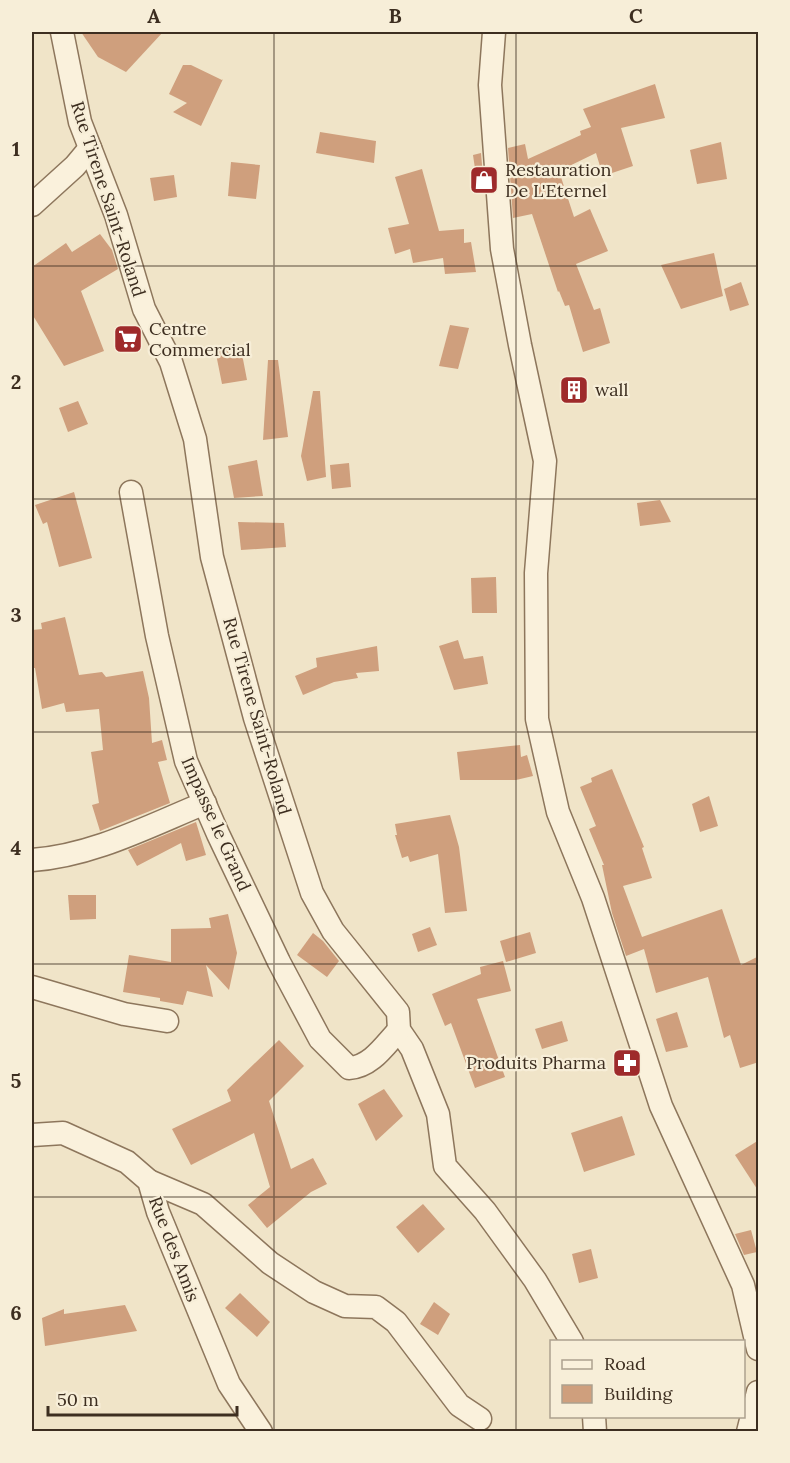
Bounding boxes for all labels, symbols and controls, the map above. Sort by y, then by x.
text: A [147,3,161,28]
text: B [388,3,402,28]
text: C [629,3,643,28]
street label: Rue Tirene Saint-Roland [66,98,151,300]
text: 1 [12,136,20,161]
place label: Restauration De L'Eternel [505,158,612,202]
shop icon: Restauration De L'Eternel [468,164,500,196]
place label: Centre Commercial [149,317,251,361]
supermarket icon: Centre Commercial [112,323,144,355]
text: 2 [11,369,21,394]
building icon: wall [558,374,590,406]
place label: wall [595,378,628,401]
text: 3 [10,602,22,627]
street label: Rue Tirene Saint-Roland [218,614,297,817]
street label: Impasse le Grand [176,753,257,895]
text: 4 [11,835,22,860]
pharmacy icon: Produits Pharma [611,1047,643,1079]
place label: Produits Pharma [466,1051,606,1074]
text: 5 [11,1068,22,1093]
street label: Rue des Amis [144,1193,205,1305]
text: 6 [10,1300,22,1325]
legend [550,1340,745,1418]
text: Road [604,1352,646,1375]
scale bar [48,1379,237,1417]
text: Building [604,1382,674,1405]
text: 50 m [57,1388,99,1411]

